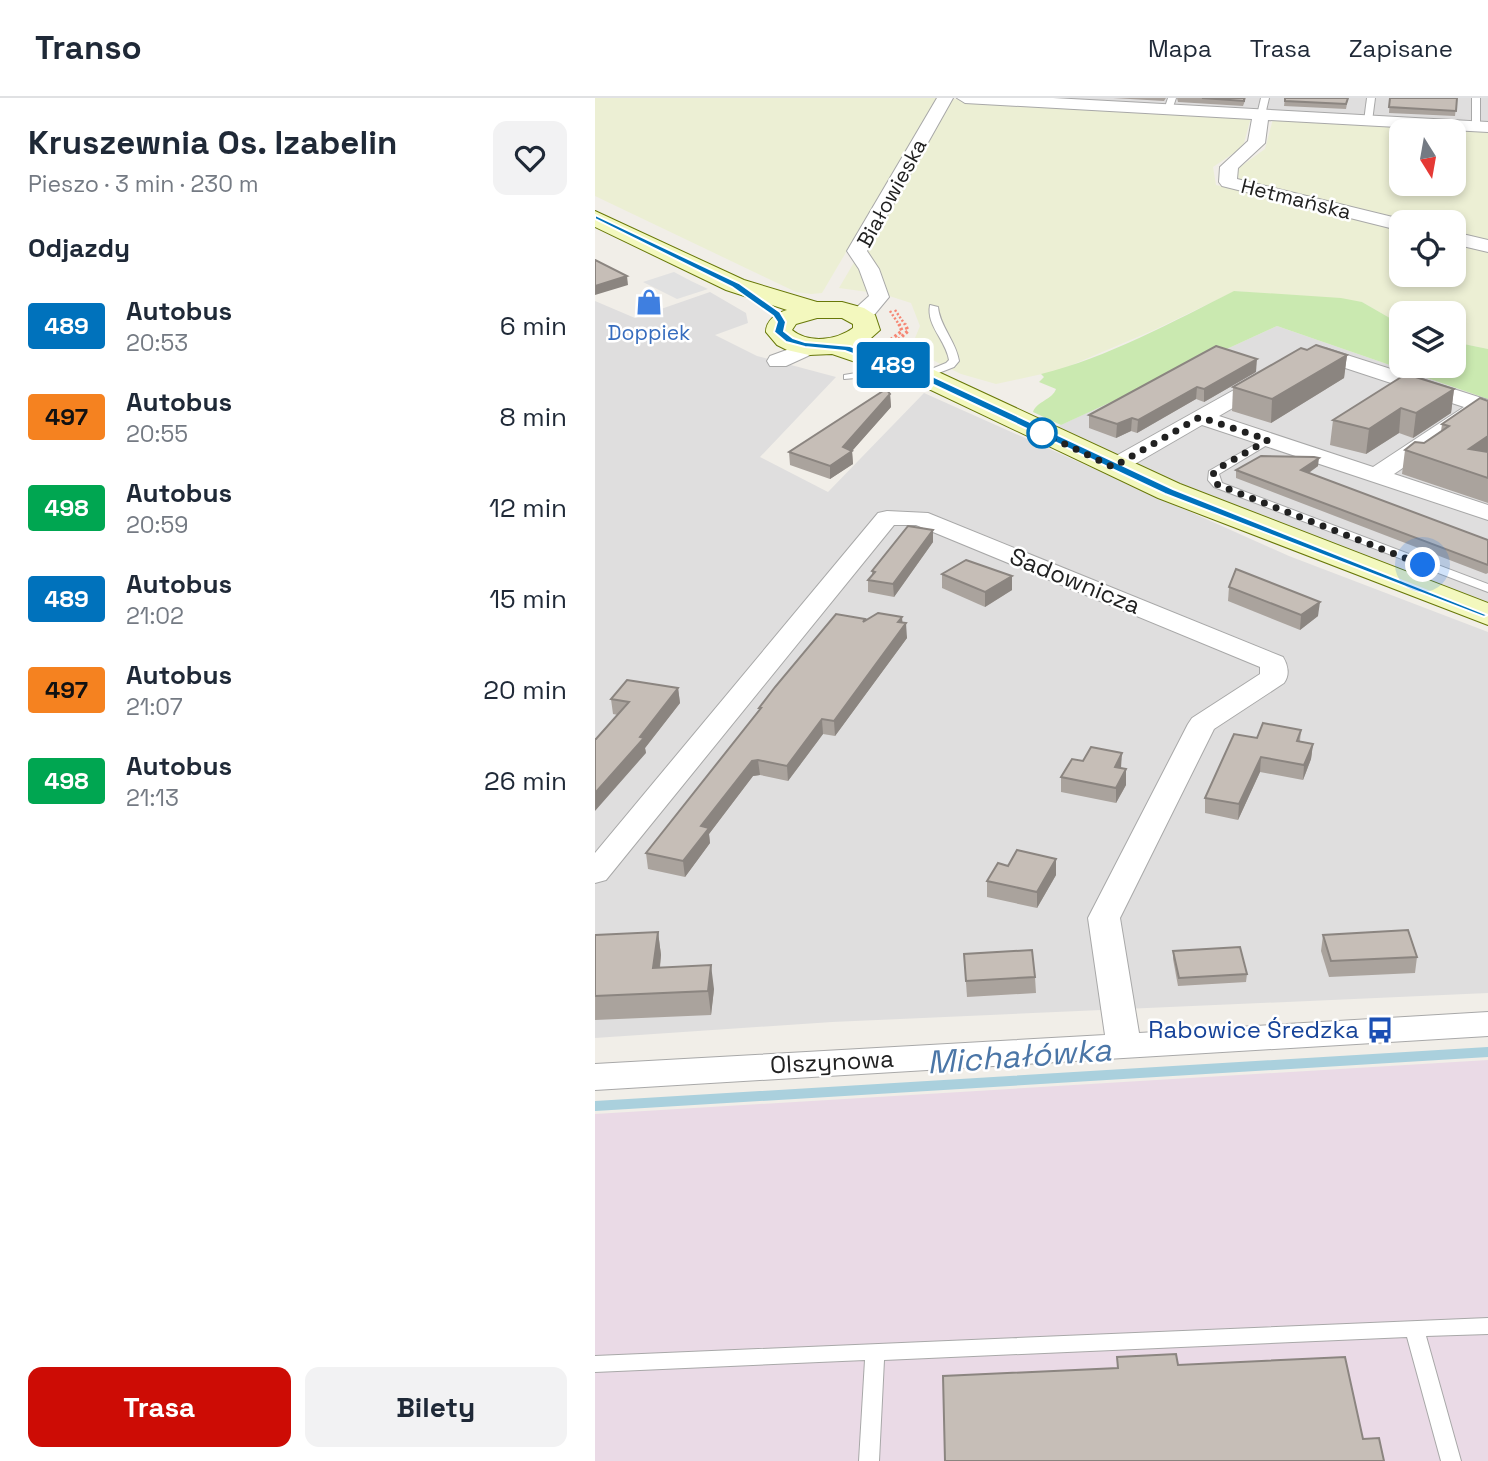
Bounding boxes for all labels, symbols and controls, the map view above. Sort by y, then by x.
text: Transo [35,27,142,69]
text: Mapa [1148,33,1212,64]
text: Trasa [1250,33,1311,64]
text: Zapisane [1349,33,1453,64]
north arrow [1389,119,1467,196]
map controls [1389,119,1466,378]
button: heart [493,121,567,195]
text: Kruszewnia Os. Izabelin [28,122,397,164]
street label: Białowieska [851,134,932,252]
text: Pieszo · 3 min · 230 m [28,169,259,199]
street label: Hetmańska [1238,172,1354,225]
button: locate [1389,210,1466,287]
text: Odjazdy [28,231,130,265]
shop icon: Doppiek [634,287,664,317]
text: Autobus [126,294,232,328]
button: layers [1389,301,1466,378]
text: 6 min [500,309,567,343]
text: 489 [44,310,89,341]
place label: Doppiek [608,319,690,346]
text: 20:53 [126,328,188,358]
line badge: 489 [853,342,933,388]
text: 489 [871,349,915,380]
text: Autobus [126,385,232,419]
text: 8 min [499,400,567,434]
text: 497 [45,401,88,432]
unlabelled marker [1027,418,1057,448]
text: 20:55 [126,419,188,449]
text: Autobus [126,476,232,510]
text: 12 min [489,491,567,525]
text: 498 [44,492,89,523]
text: 20:59 [126,510,188,540]
street label: Sadownicza [1005,540,1145,621]
your location [1405,547,1440,582]
text: Autobus [126,567,232,601]
text: 15 min [489,582,567,616]
text: 489 [44,583,89,614]
text: 21:02 [126,601,184,631]
text: Autobus [126,658,232,692]
text: 20 min [483,673,567,707]
text: 497 [45,674,88,705]
text: 21:07 [126,692,183,722]
text: Autobus [126,749,232,783]
text: 26 min [484,764,567,798]
text: 498 [44,765,89,796]
text: 21:13 [126,783,179,813]
place label: Rabowice Średzka [1148,1014,1359,1045]
bus stop icon: Rabowice Średzka [1365,1015,1395,1045]
water label: Michałówka [926,1030,1113,1082]
street label: Olszynowa [769,1043,895,1080]
button: Trasa [28,1367,291,1447]
button: Bilety [305,1367,567,1447]

